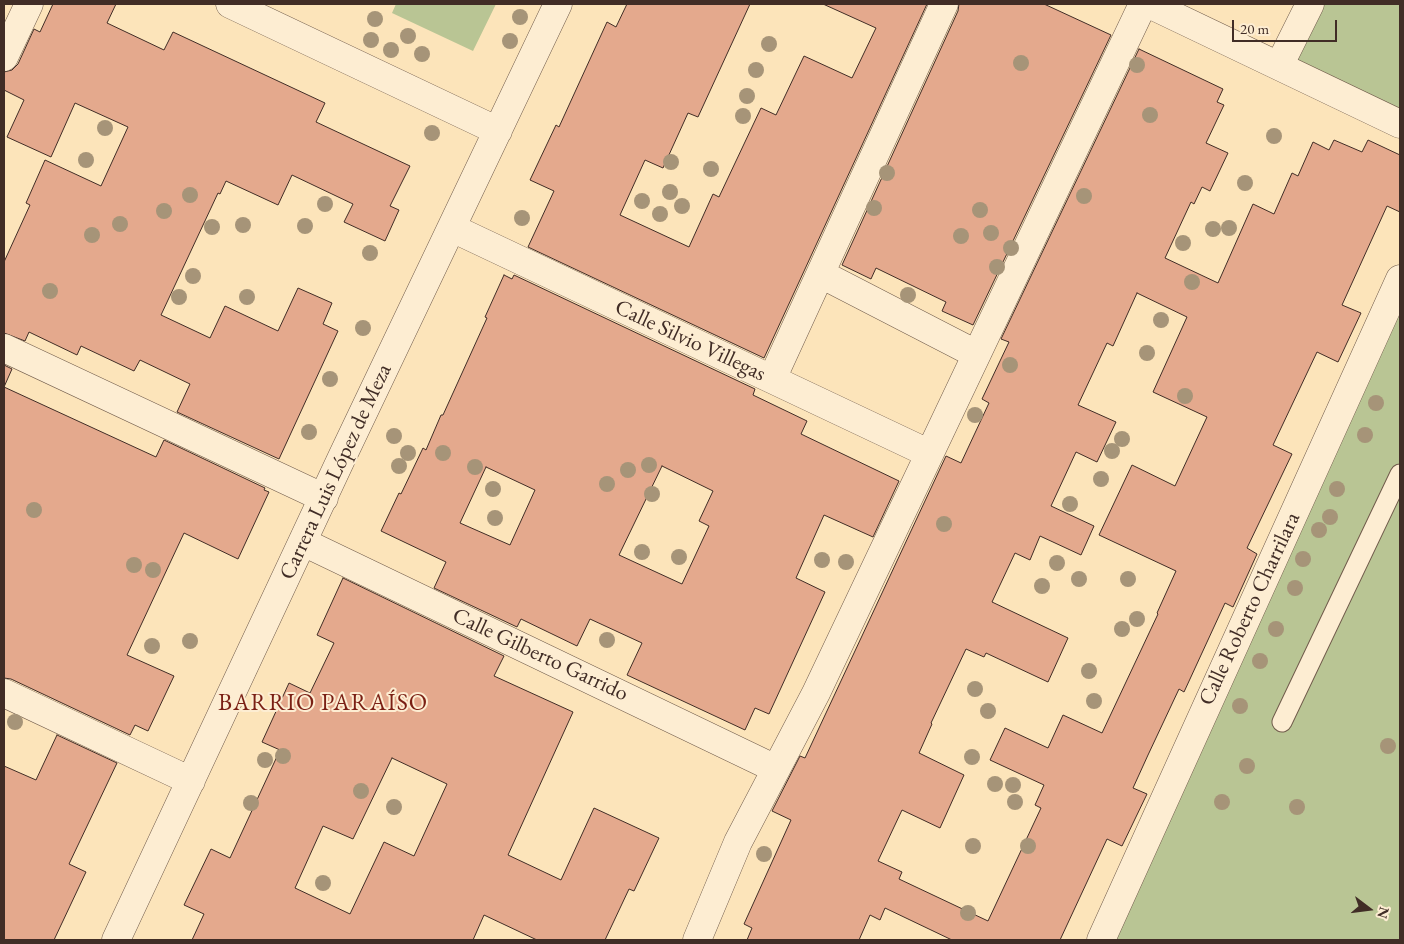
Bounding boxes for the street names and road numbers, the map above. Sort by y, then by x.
street label: Calle Silvio Villegas [610,294,770,388]
street label: Carrera Luis López de Meza [274,360,398,584]
street label: Calle Roberto Charrilara [1194,508,1306,710]
street label: Calle Gilberto Garrido [448,603,632,707]

